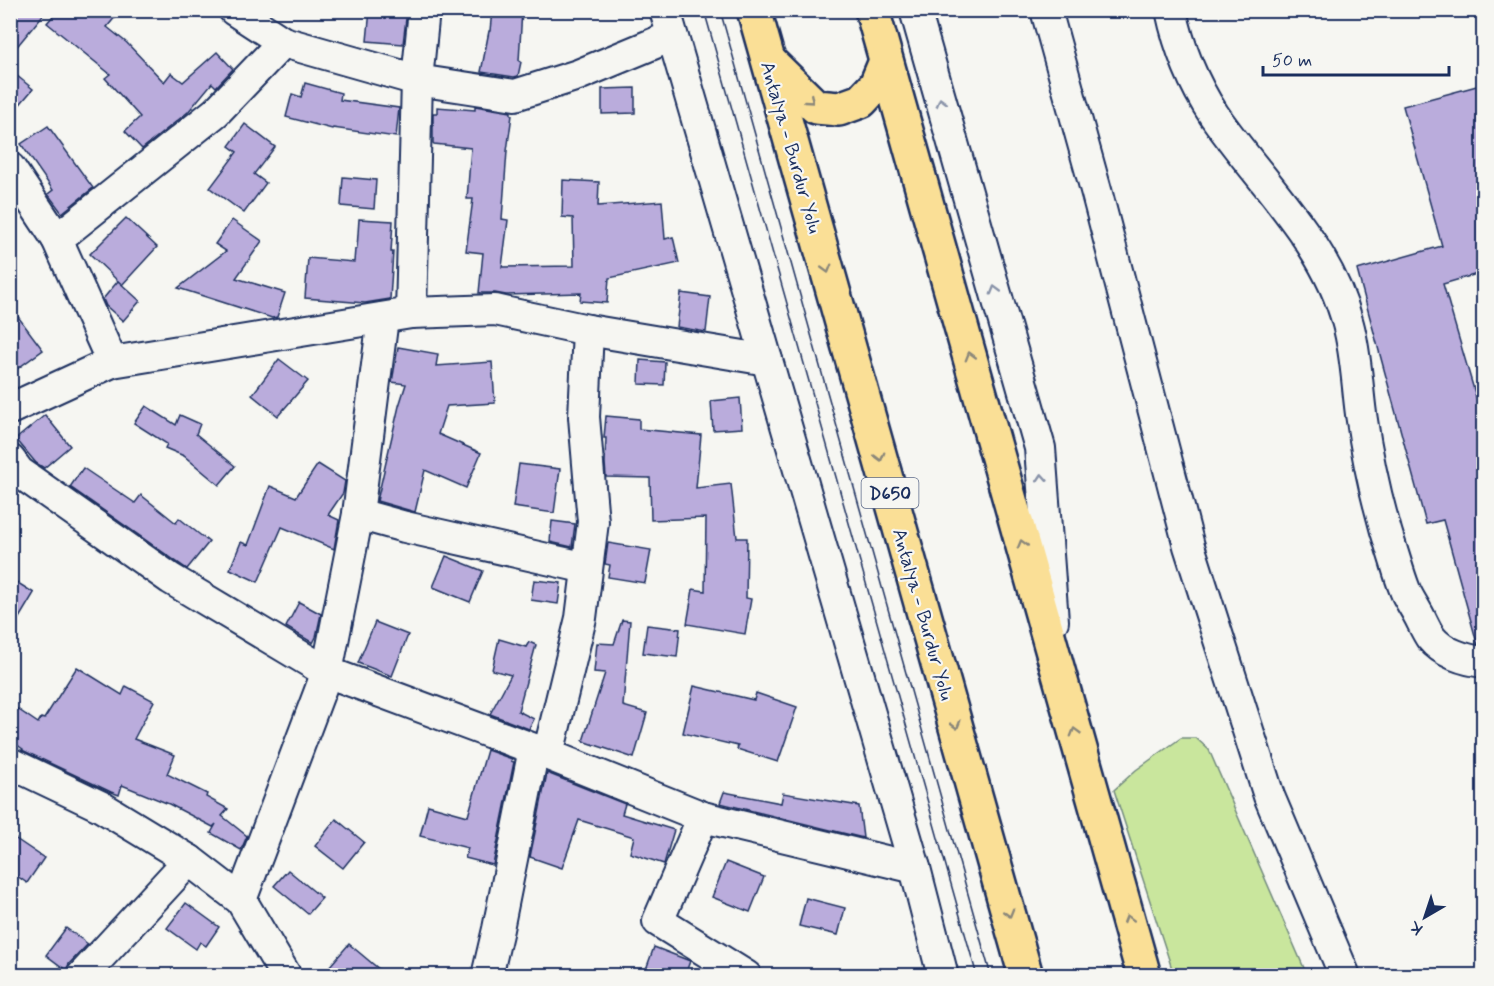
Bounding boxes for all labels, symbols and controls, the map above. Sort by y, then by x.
scale bar [1263,39,1449,77]
text: 50 m [1272,49,1312,73]
street label: Antalya - Burdur Yolu [753,58,828,237]
one-way arrow [803,93,814,104]
one-way arrow [936,97,949,107]
one-way arrow [820,263,832,274]
one-way arrow [990,285,1002,296]
one-way arrow [964,351,977,361]
one-way arrow [873,451,885,461]
one-way arrow [1036,474,1049,483]
road number: D650 [862,478,918,508]
street label: Antalya - Burdur Yolu [885,525,960,704]
one-way arrow [1017,539,1030,549]
one-way arrow [948,720,961,730]
one-way arrow [1070,727,1082,737]
north arrow [1395,887,1455,947]
one-way arrow [1001,908,1014,918]
one-way arrow [1123,914,1135,925]
text: K [1405,915,1427,939]

